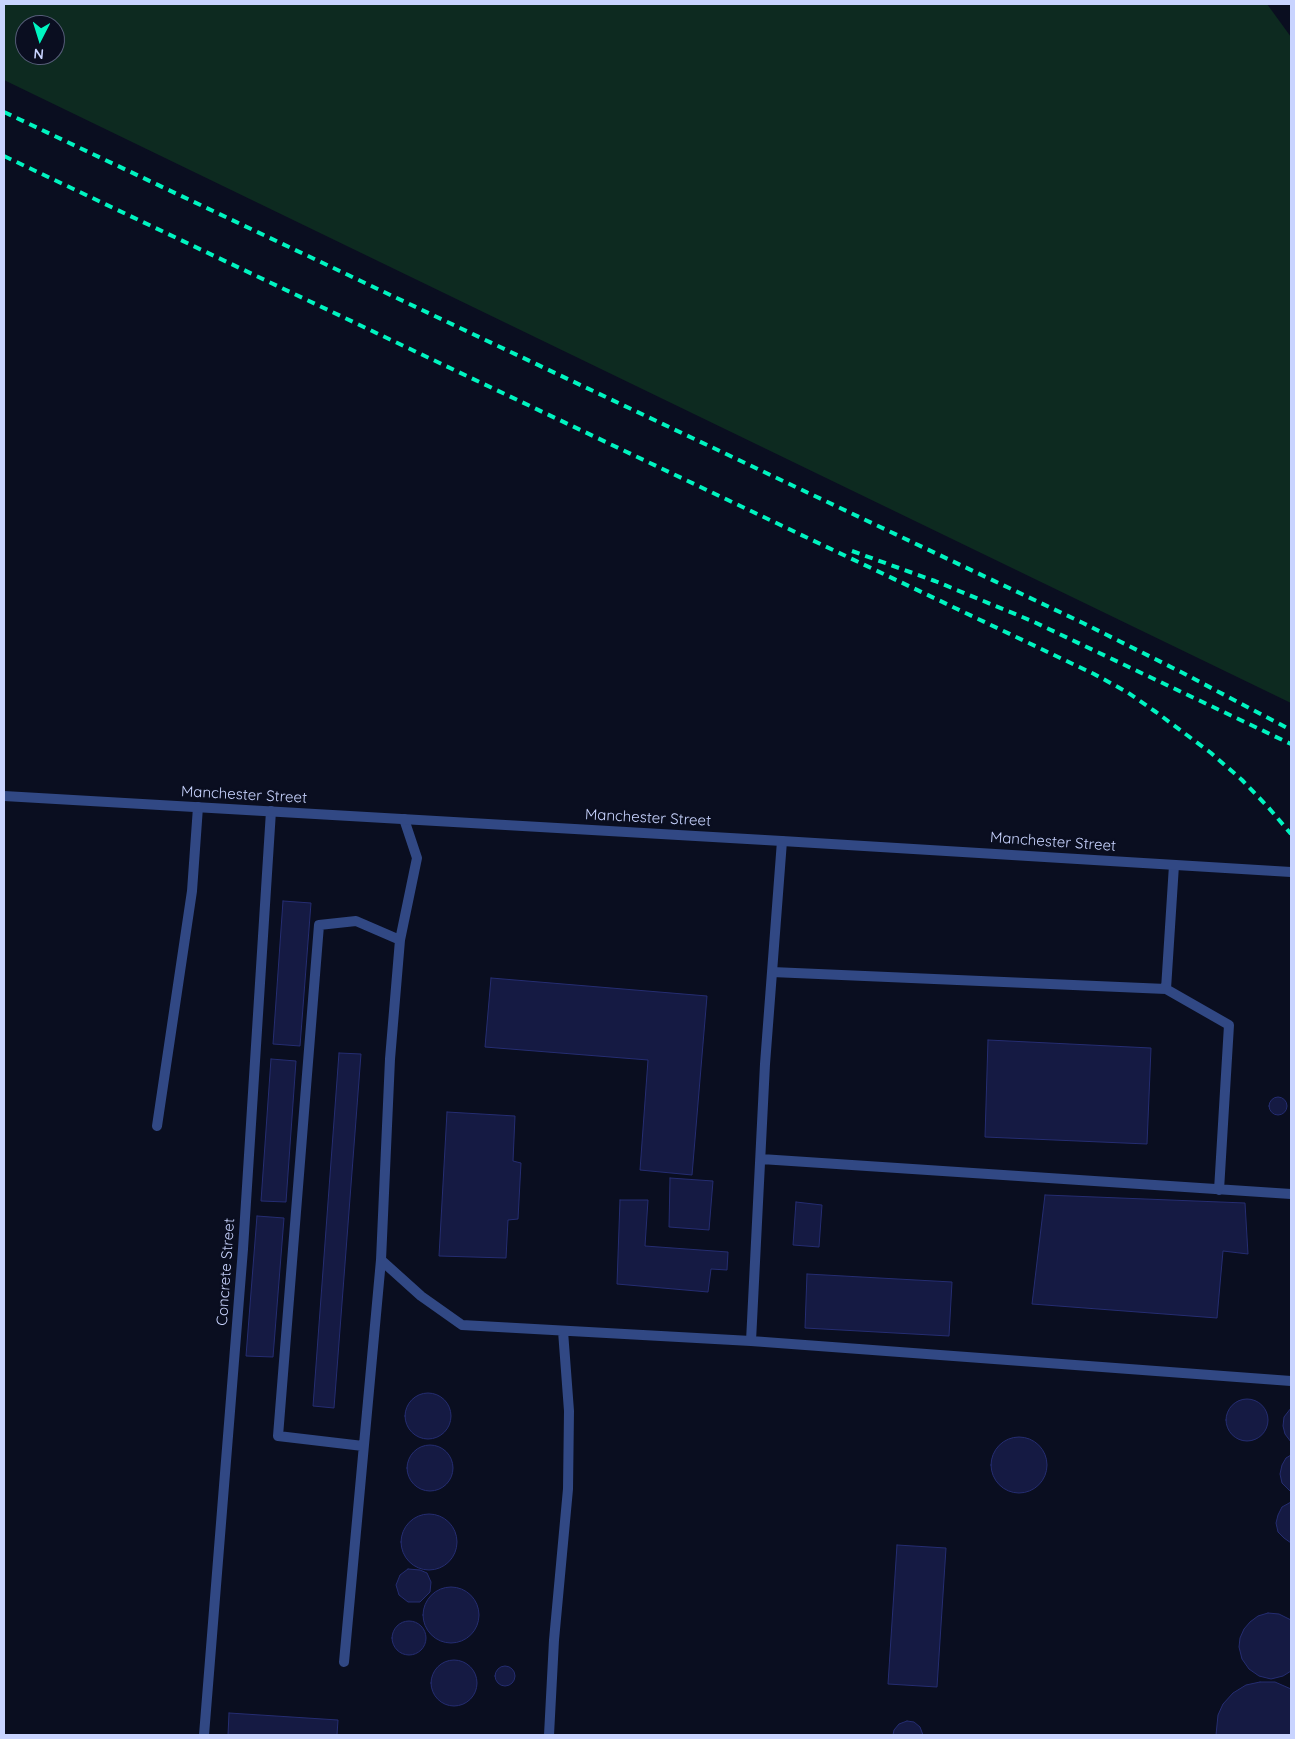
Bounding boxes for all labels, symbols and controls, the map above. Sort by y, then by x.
north arrow [15,15,65,65]
text: N [33,45,45,63]
street label: Manchester Street [180,783,308,807]
street label: Manchester Street [584,806,712,830]
street label: Manchester Street [989,829,1117,855]
street label: Concrete Street [213,1218,239,1326]

